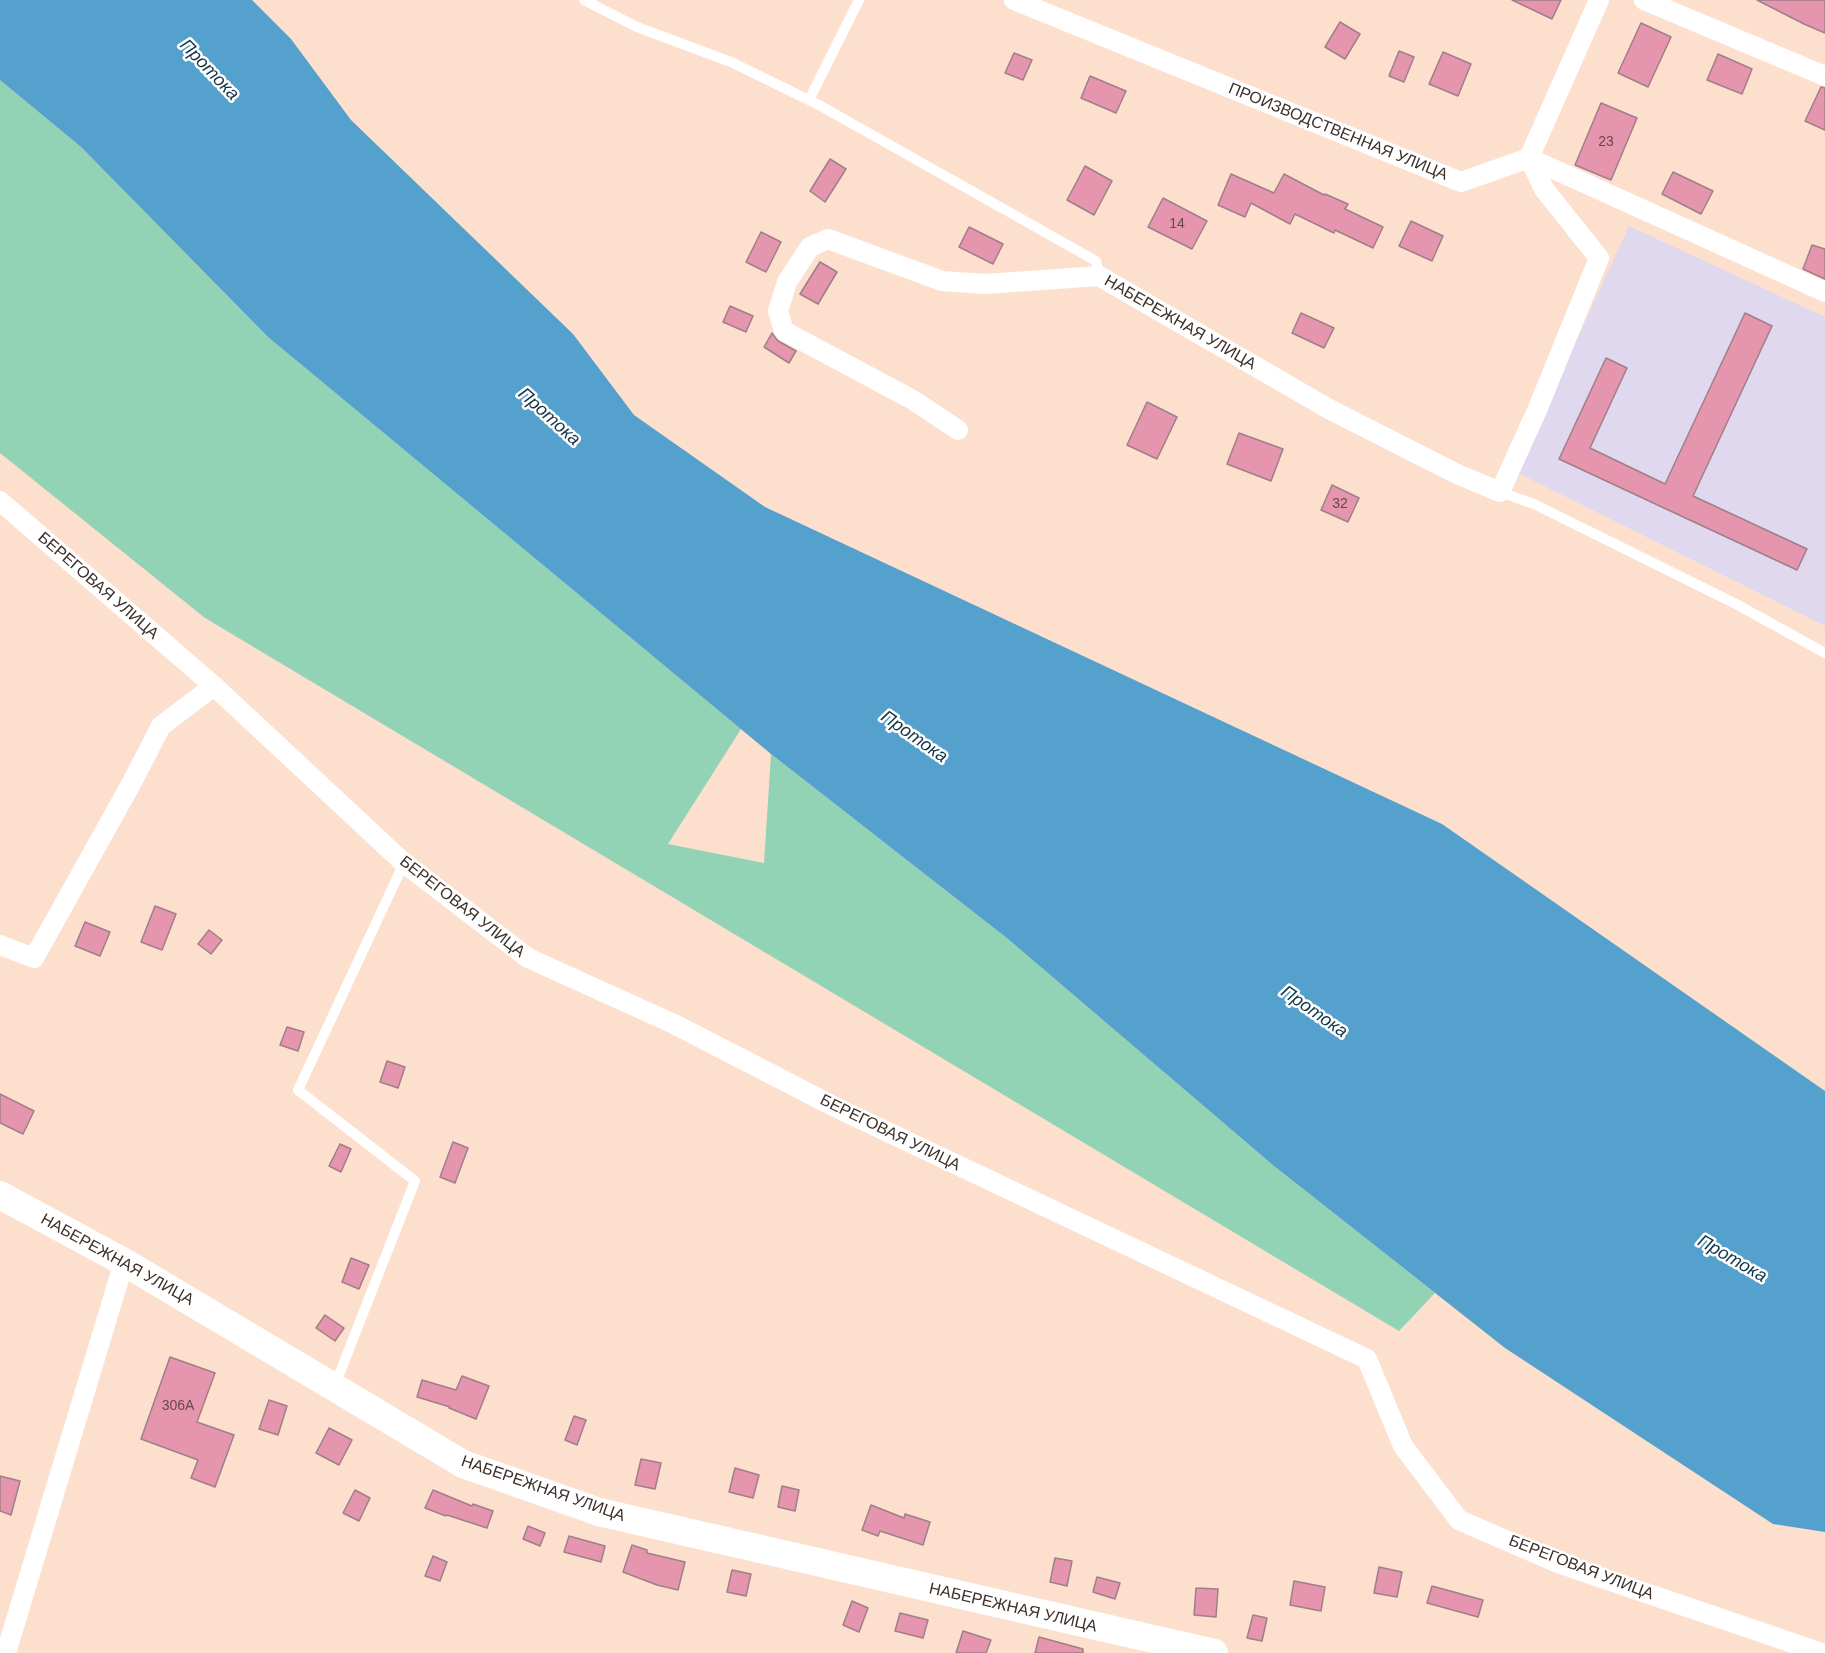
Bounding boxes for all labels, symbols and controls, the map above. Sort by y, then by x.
water label: Протока [175,35,243,105]
street label: ПРОИЗВОДСТВЕННАЯ УЛИЦА [1226,79,1450,185]
house number: 23 [1598,134,1614,150]
house number: 14 [1169,216,1185,232]
street label: НАБЕРЕЖНАЯ УЛИЦА [1101,272,1259,374]
water label: Протока [513,383,585,451]
house number: 32 [1332,496,1348,512]
street label: БЕРЕГОВАЯ УЛИЦА [34,528,162,644]
water label: Протока [877,706,951,768]
street label: БЕРЕГОВАЯ УЛИЦА [396,852,528,962]
water label: Протока [1277,981,1351,1043]
street label: БЕРЕГОВАЯ УЛИЦА [817,1091,963,1175]
street label: НАБЕРЕЖНАЯ УЛИЦА [37,1210,197,1310]
water label: Протока [1694,1231,1770,1287]
house number: 306А [162,1398,194,1414]
street label: НАБЕРЕЖНАЯ УЛИЦА [459,1452,627,1526]
street label: БЕРЕГОВАЯ УЛИЦА [1506,1532,1656,1604]
street label: НАБЕРЕЖНАЯ УЛИЦА [927,1579,1099,1637]

